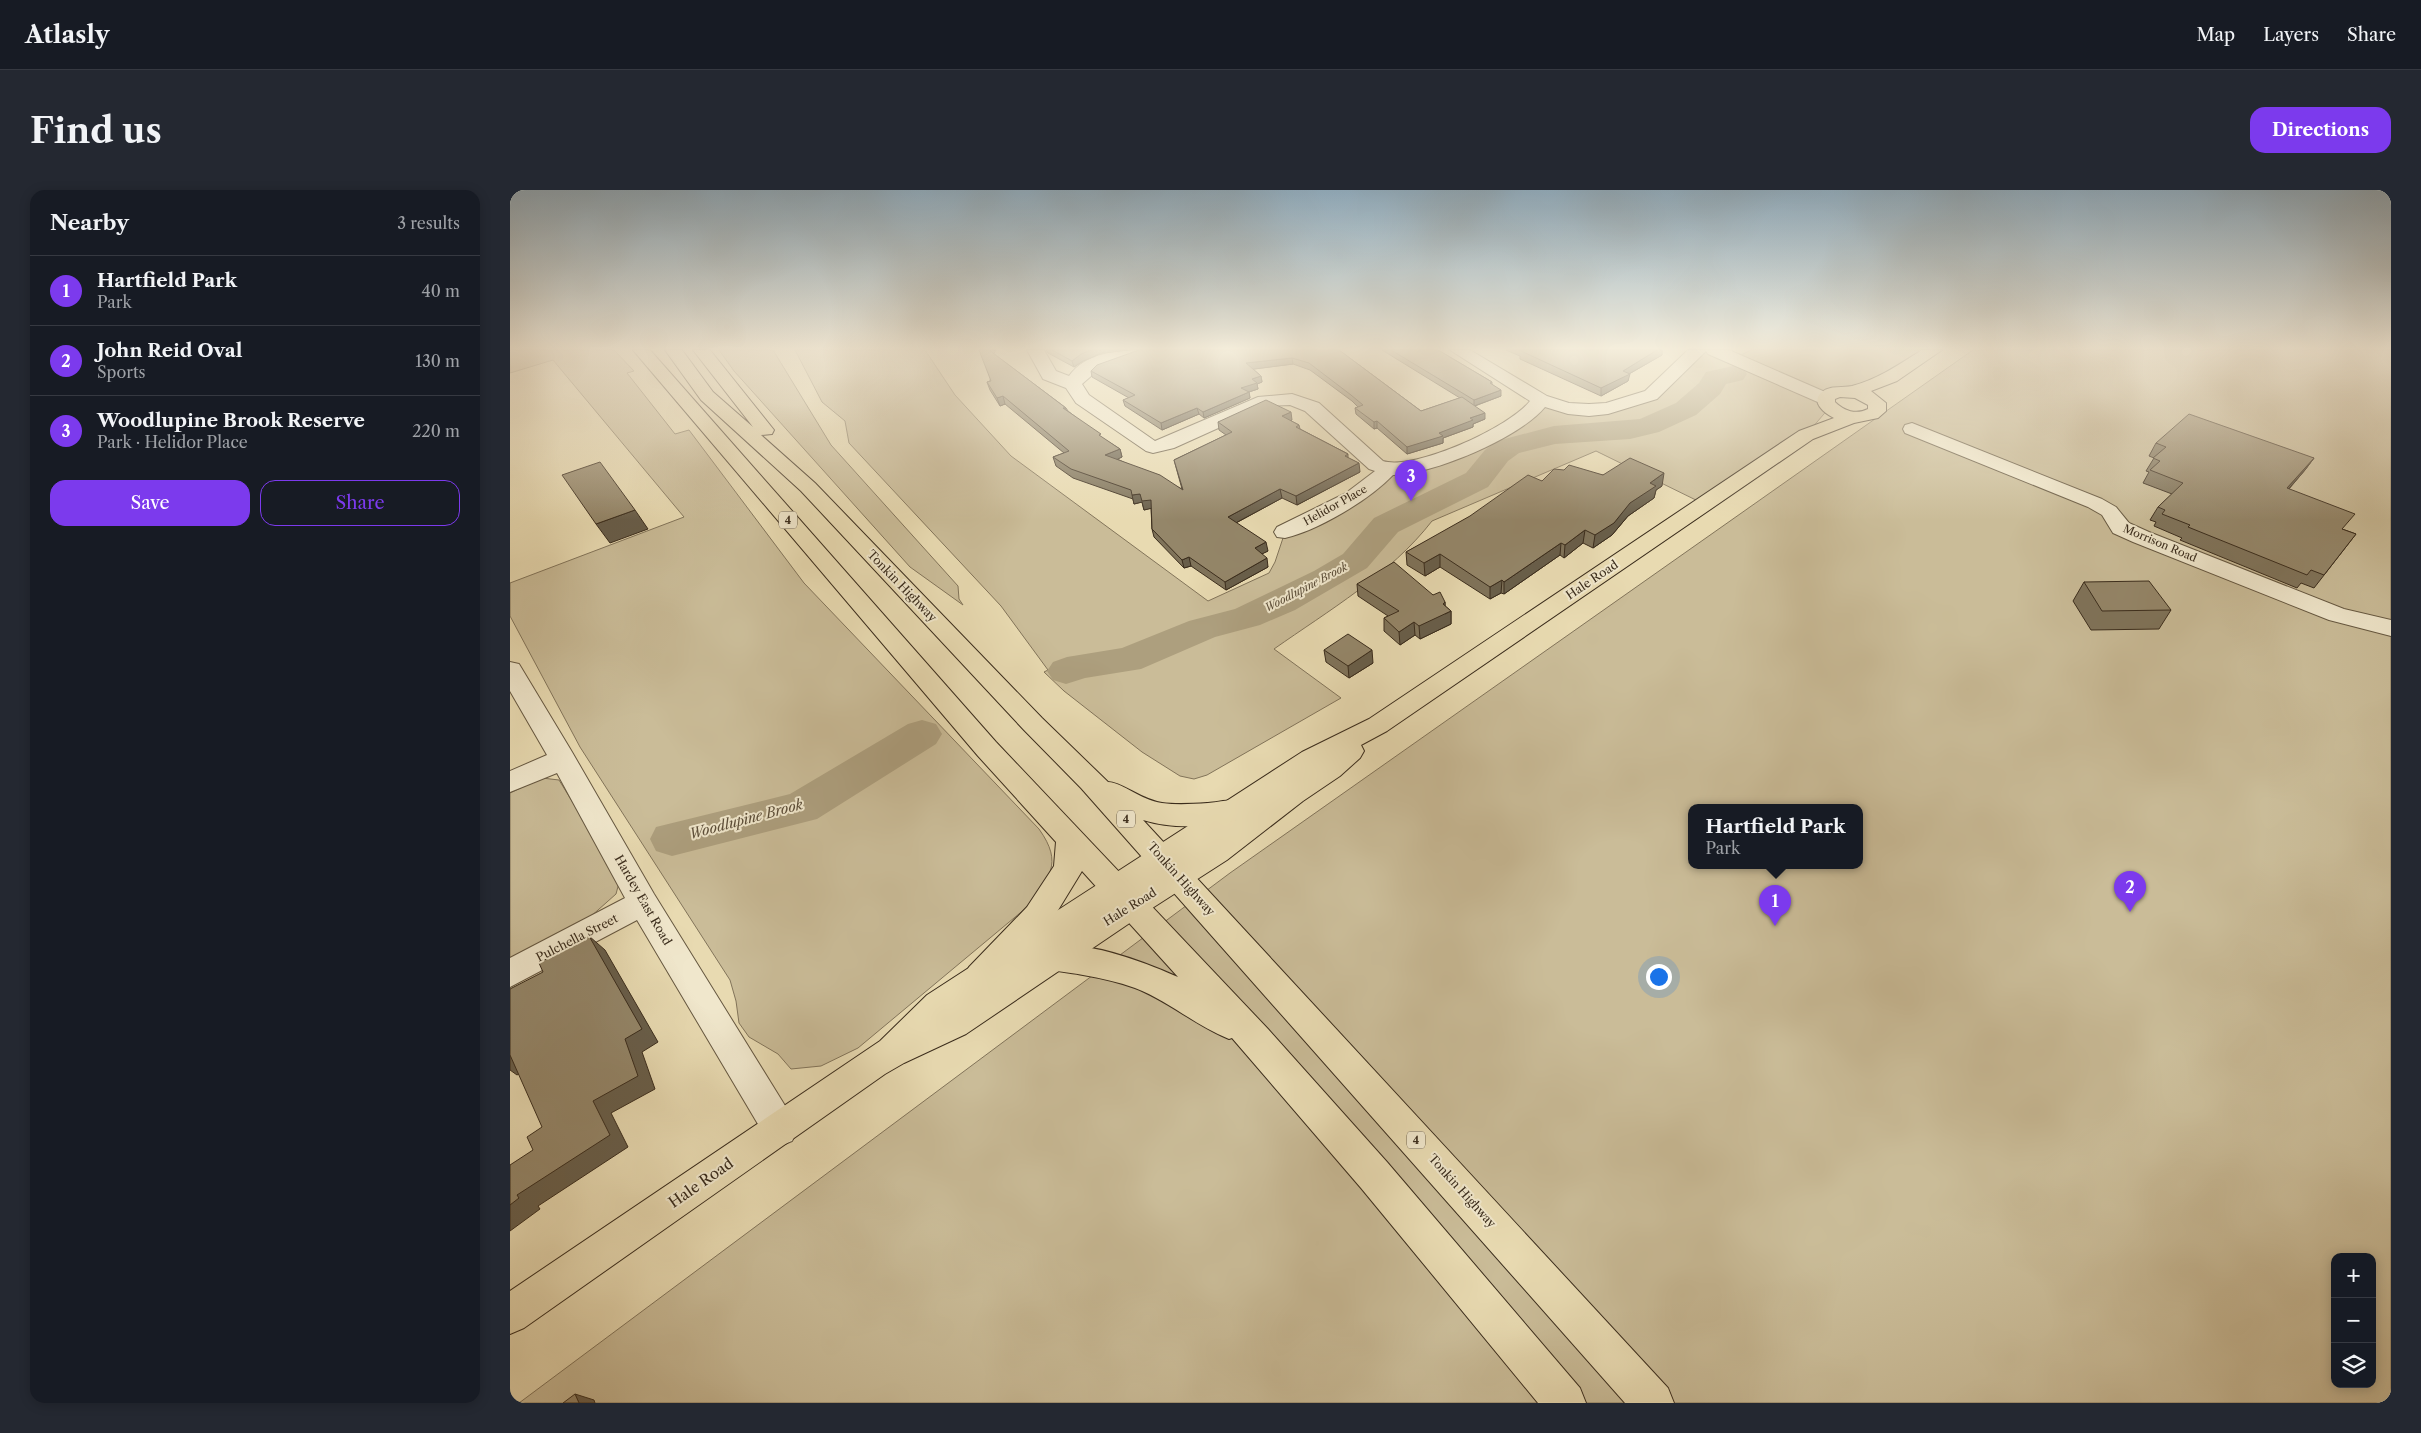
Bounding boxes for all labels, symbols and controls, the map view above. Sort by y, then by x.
text: Atlasly [25,20,109,49]
text: Map [2197,24,2235,46]
text: Layers [2263,24,2319,46]
text: Share [2347,24,2396,46]
button: Directions [2250,107,2391,153]
text: Find us [30,109,162,152]
text: Nearby [50,210,129,235]
text: 3 results [397,213,460,233]
text: Hartfield Park [97,269,237,292]
text: 1 [62,281,70,301]
text: 40 m [421,281,460,301]
text: Park [97,292,132,312]
text: John Reid Oval [97,339,243,362]
text: 2 [61,351,71,371]
text: 130 m [415,351,460,371]
text: Sports [97,362,146,382]
text: Woodlupine Brook Reserve [97,409,365,432]
text: 3 [61,421,71,441]
text: 220 m [412,421,460,441]
text: Park · Helidor Place [97,432,248,452]
pin: 3 [1395,460,1427,501]
button: Save [50,480,250,526]
button: Share [260,480,460,526]
street label: Helidor Place [1301,482,1369,528]
road number: 4 [779,512,797,528]
street label: Morrison Road [2121,521,2199,565]
street label: Tonkin Highway [864,547,941,625]
street label: Hale Road [1563,556,1621,602]
water label: Woodlupine Brook [1262,559,1350,615]
water label: Woodlupine Brook [687,795,806,843]
popup [1688,804,1863,869]
road number: 4 [1117,810,1135,828]
text: Hartfield Park [1705,815,1846,838]
text: Park [1705,838,1740,858]
street label: Tonkin Highway [1144,839,1219,919]
street label: Hardey East Road [612,852,676,948]
pin: 2 [2114,871,2146,912]
street label: Hale Road [1100,884,1160,929]
pin: 1 [1759,885,1791,926]
street label: Pulchella Street [533,910,621,965]
your location [1646,964,1672,990]
road number: 4 [1407,1132,1425,1148]
street label: Tonkin Highway [1425,1151,1500,1231]
street label: Hale Road [665,1153,737,1212]
map controls [2331,1253,2376,1388]
button: + [2331,1253,2376,1298]
button: − [2331,1298,2376,1343]
button: layers [2331,1343,2376,1388]

